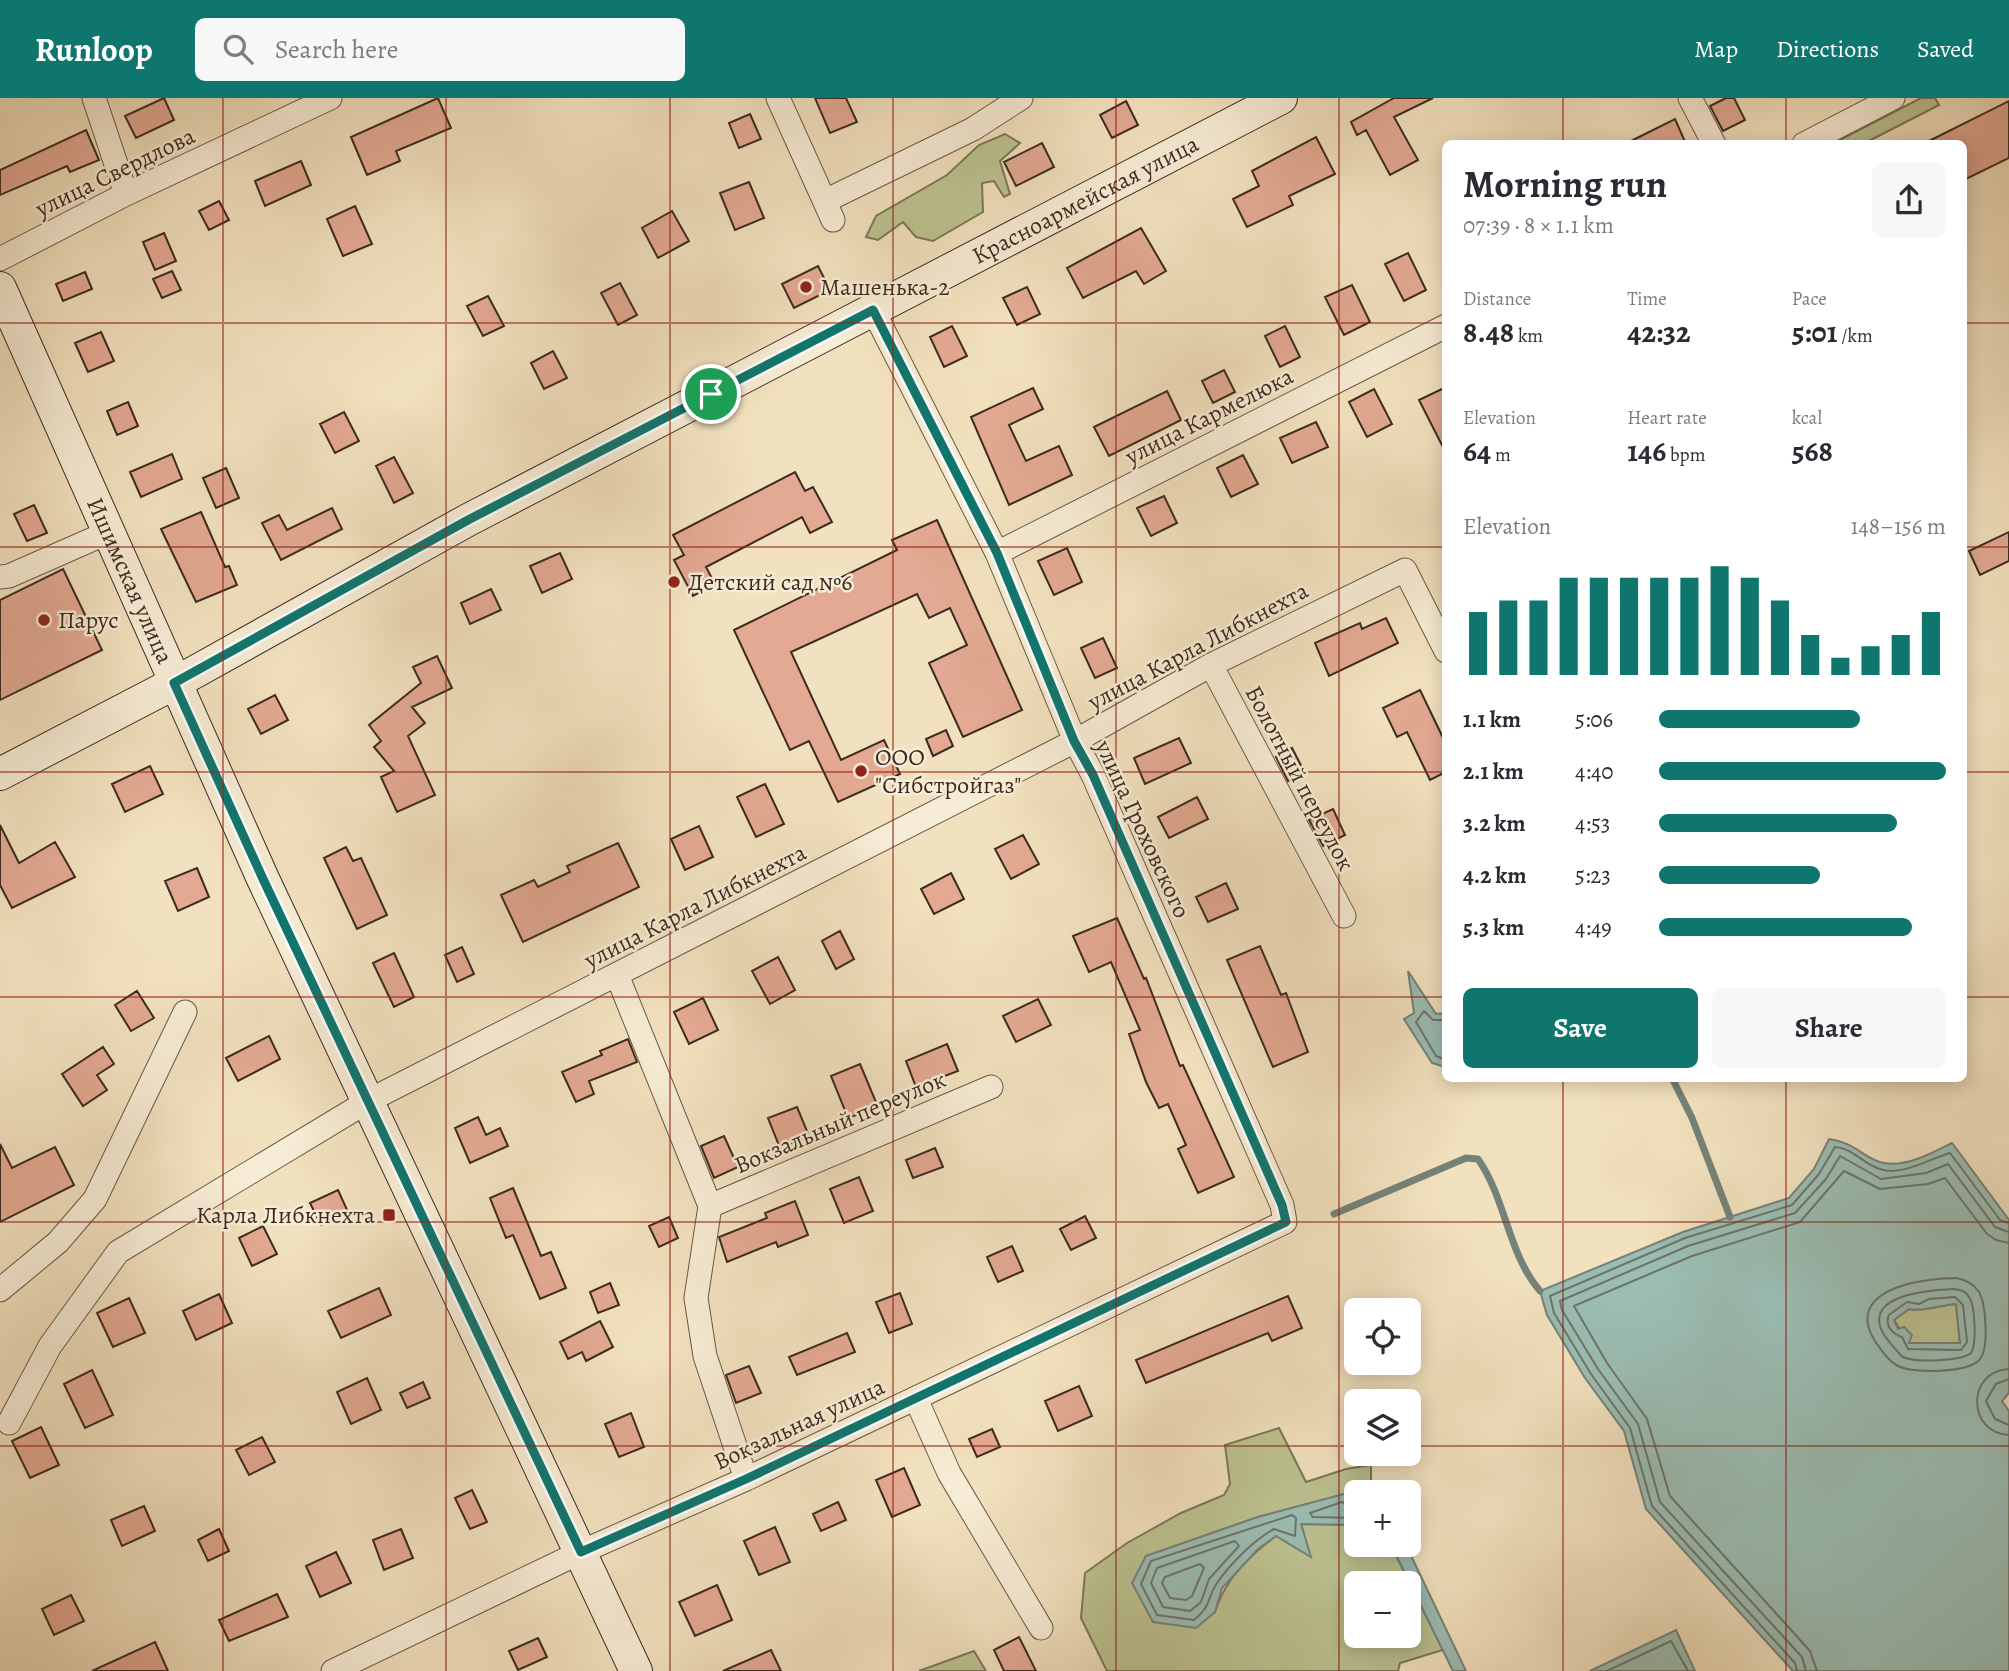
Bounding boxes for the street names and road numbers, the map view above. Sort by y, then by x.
street label: улица Свердлова [29,120,200,225]
street label: Красноармейская улица [966,128,1204,272]
street label: улица Кармелюка [1119,360,1298,473]
street label: Ишимская улица [79,492,181,669]
street label: улица Карла Либкнехта [1081,574,1314,718]
street label: Болотный переулок [1238,680,1362,876]
street label: улица Гроховского [1087,734,1198,923]
street label: улица Карла Либкнехта [578,836,811,976]
street label: Вокзальный переулок [729,1063,951,1181]
street label: Вокзальная улица [708,1370,890,1478]

